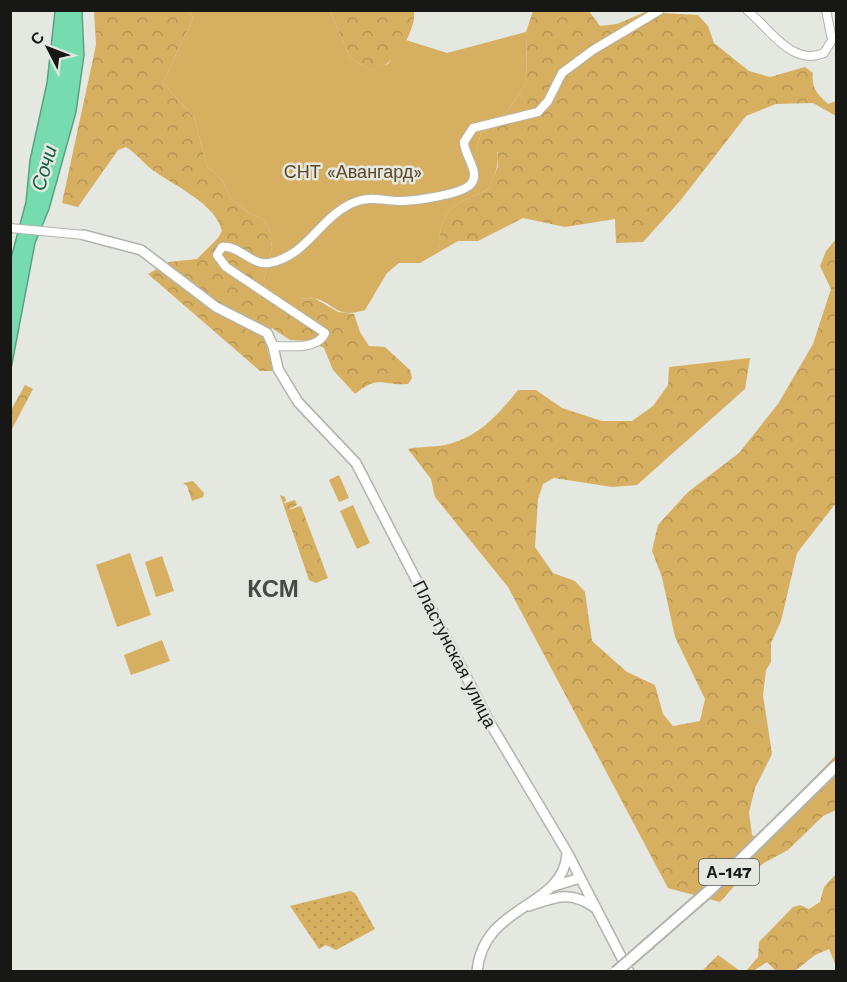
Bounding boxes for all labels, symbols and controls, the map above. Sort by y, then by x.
north arrow [18,18,78,78]
text: С [26,27,48,49]
water label: Сочи [26,143,62,193]
park label: СНТ «Авангард» [284,161,422,182]
district label: КСМ [247,575,299,603]
street label: Пластунская улица [409,577,502,732]
road number: А-147 [699,859,759,885]

